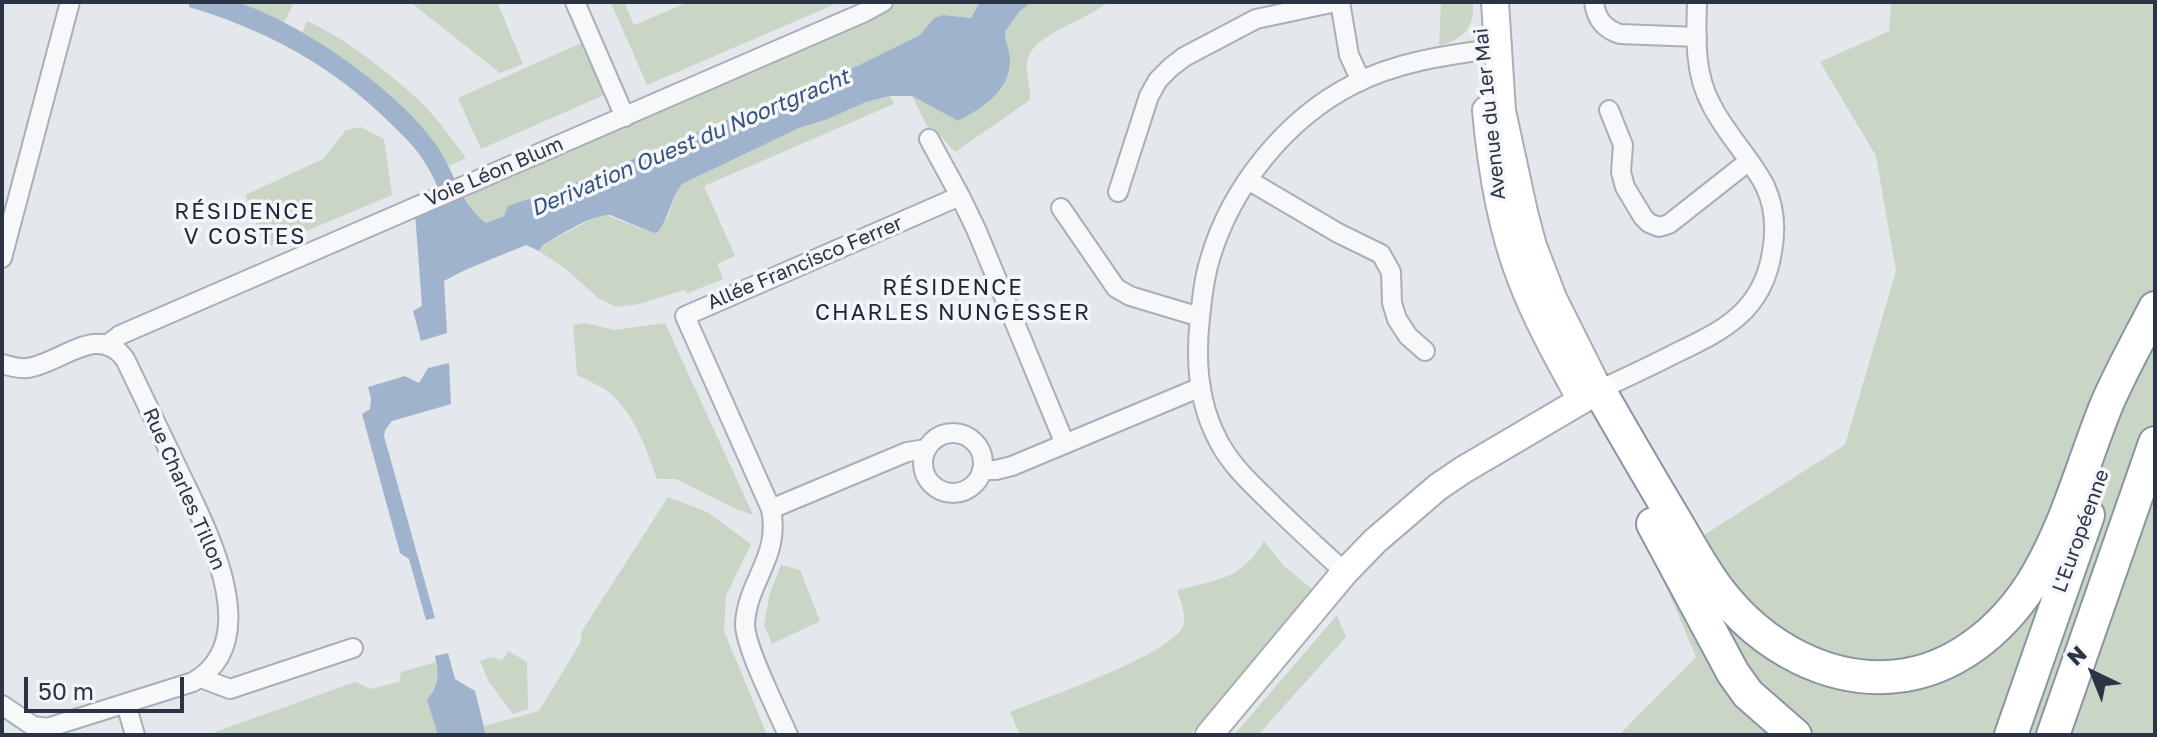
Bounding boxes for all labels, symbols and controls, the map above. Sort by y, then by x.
street label: Avenue du 1er Mai [1469,27,1511,201]
water label: Derivation Ouest du Noortgracht [527,64,853,222]
street label: Voie Léon Blum [421,132,567,212]
district label: RÉSIDENCE V COSTES [174,199,316,250]
street label: Allée Francisco Ferrer [704,211,906,315]
district label: RÉSIDENCE CHARLES NUNGESSER [815,275,1091,326]
street label: Rue Charles Tillon [137,404,231,574]
street label: L'Européenne [2048,466,2114,596]
north arrow [2053,633,2133,713]
text: N [2061,640,2092,671]
scale bar [28,661,188,711]
text: 50 m [38,676,94,705]

